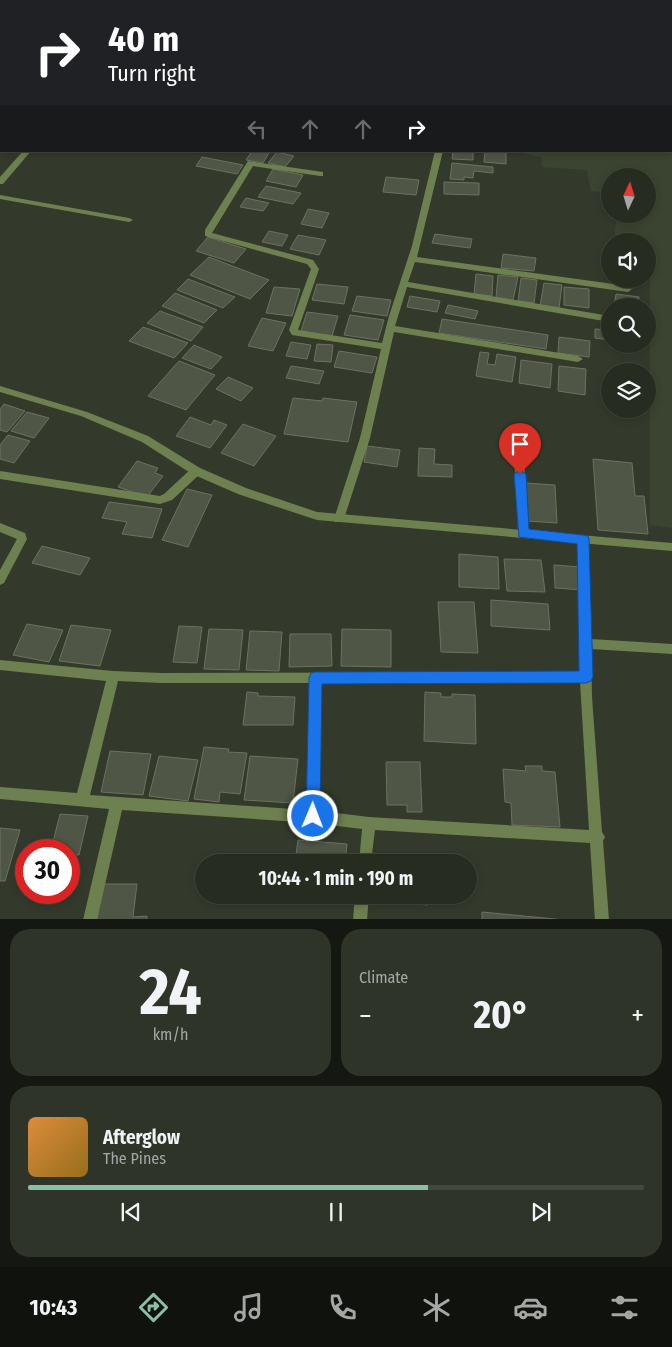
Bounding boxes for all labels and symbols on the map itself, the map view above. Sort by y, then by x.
north arrow [601,168,656,222]
pin [499,423,541,474]
position arrow [286,789,338,841]
speed limit sign: 30 [15,839,80,904]

